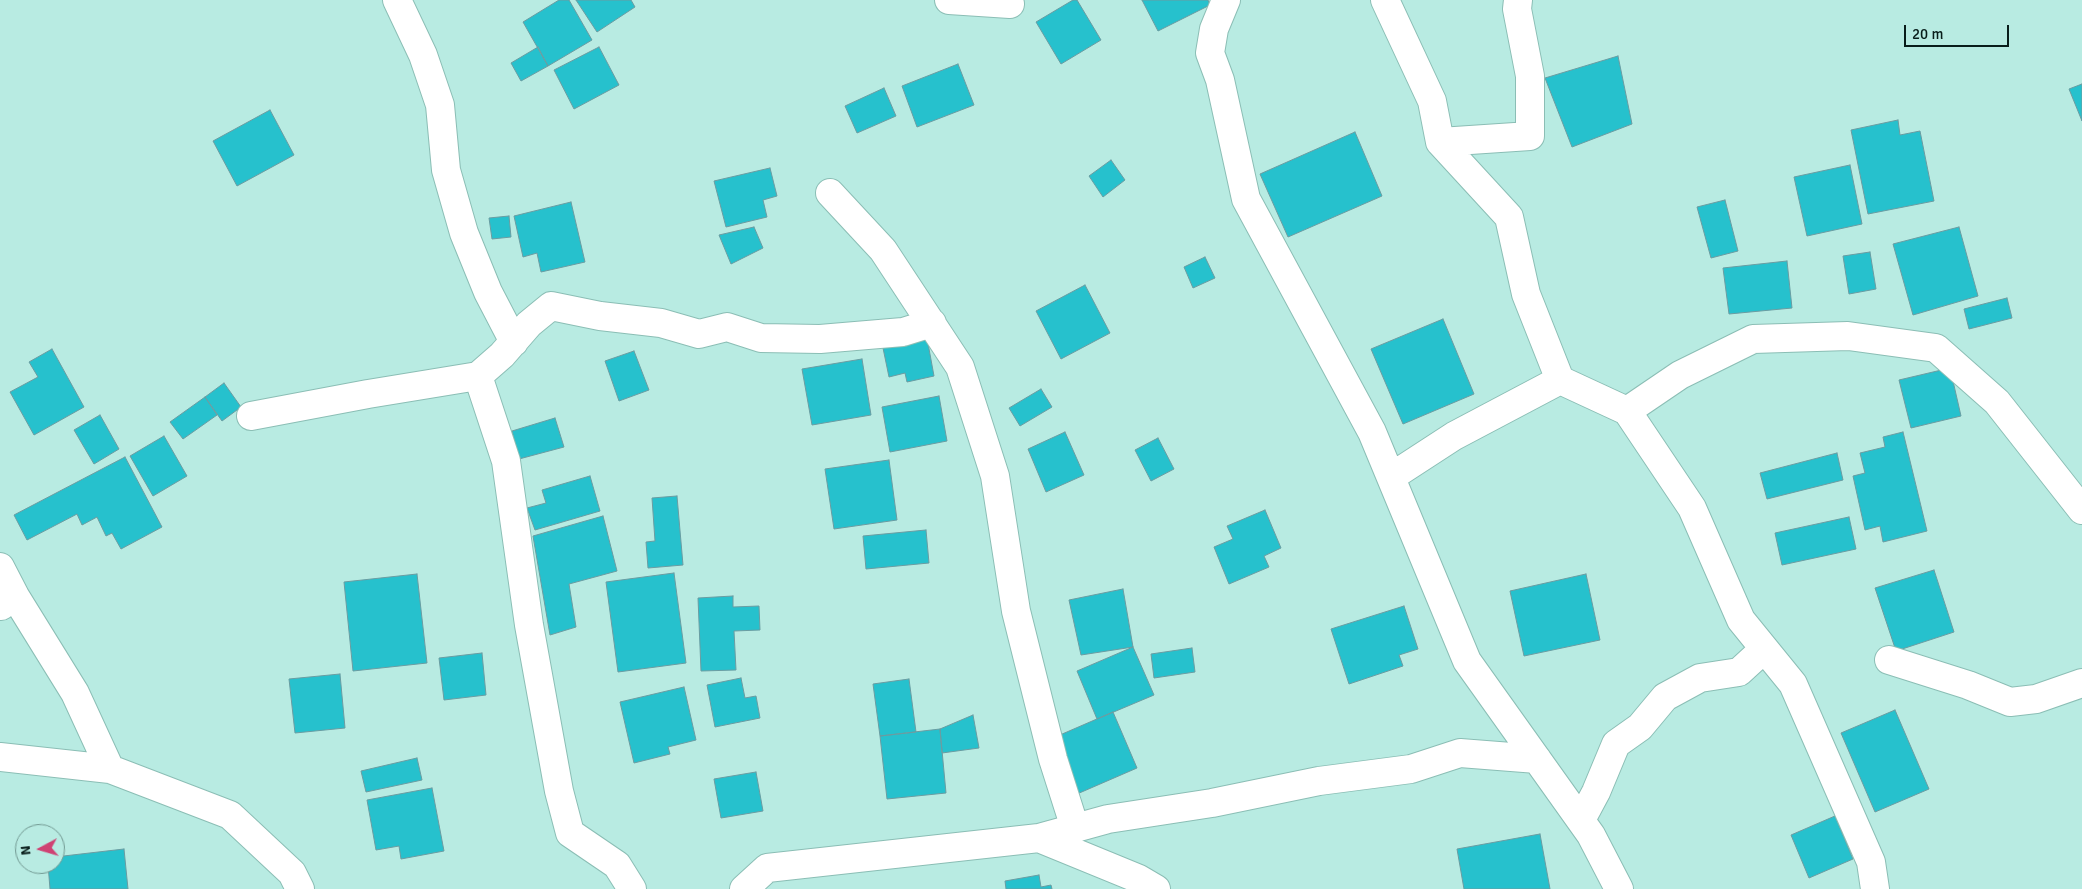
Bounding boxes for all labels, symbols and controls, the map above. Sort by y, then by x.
scale bar [1907,15,2012,47]
text: 20 m [1912,25,1943,43]
north arrow [15,824,65,874]
text: N [17,845,35,856]

